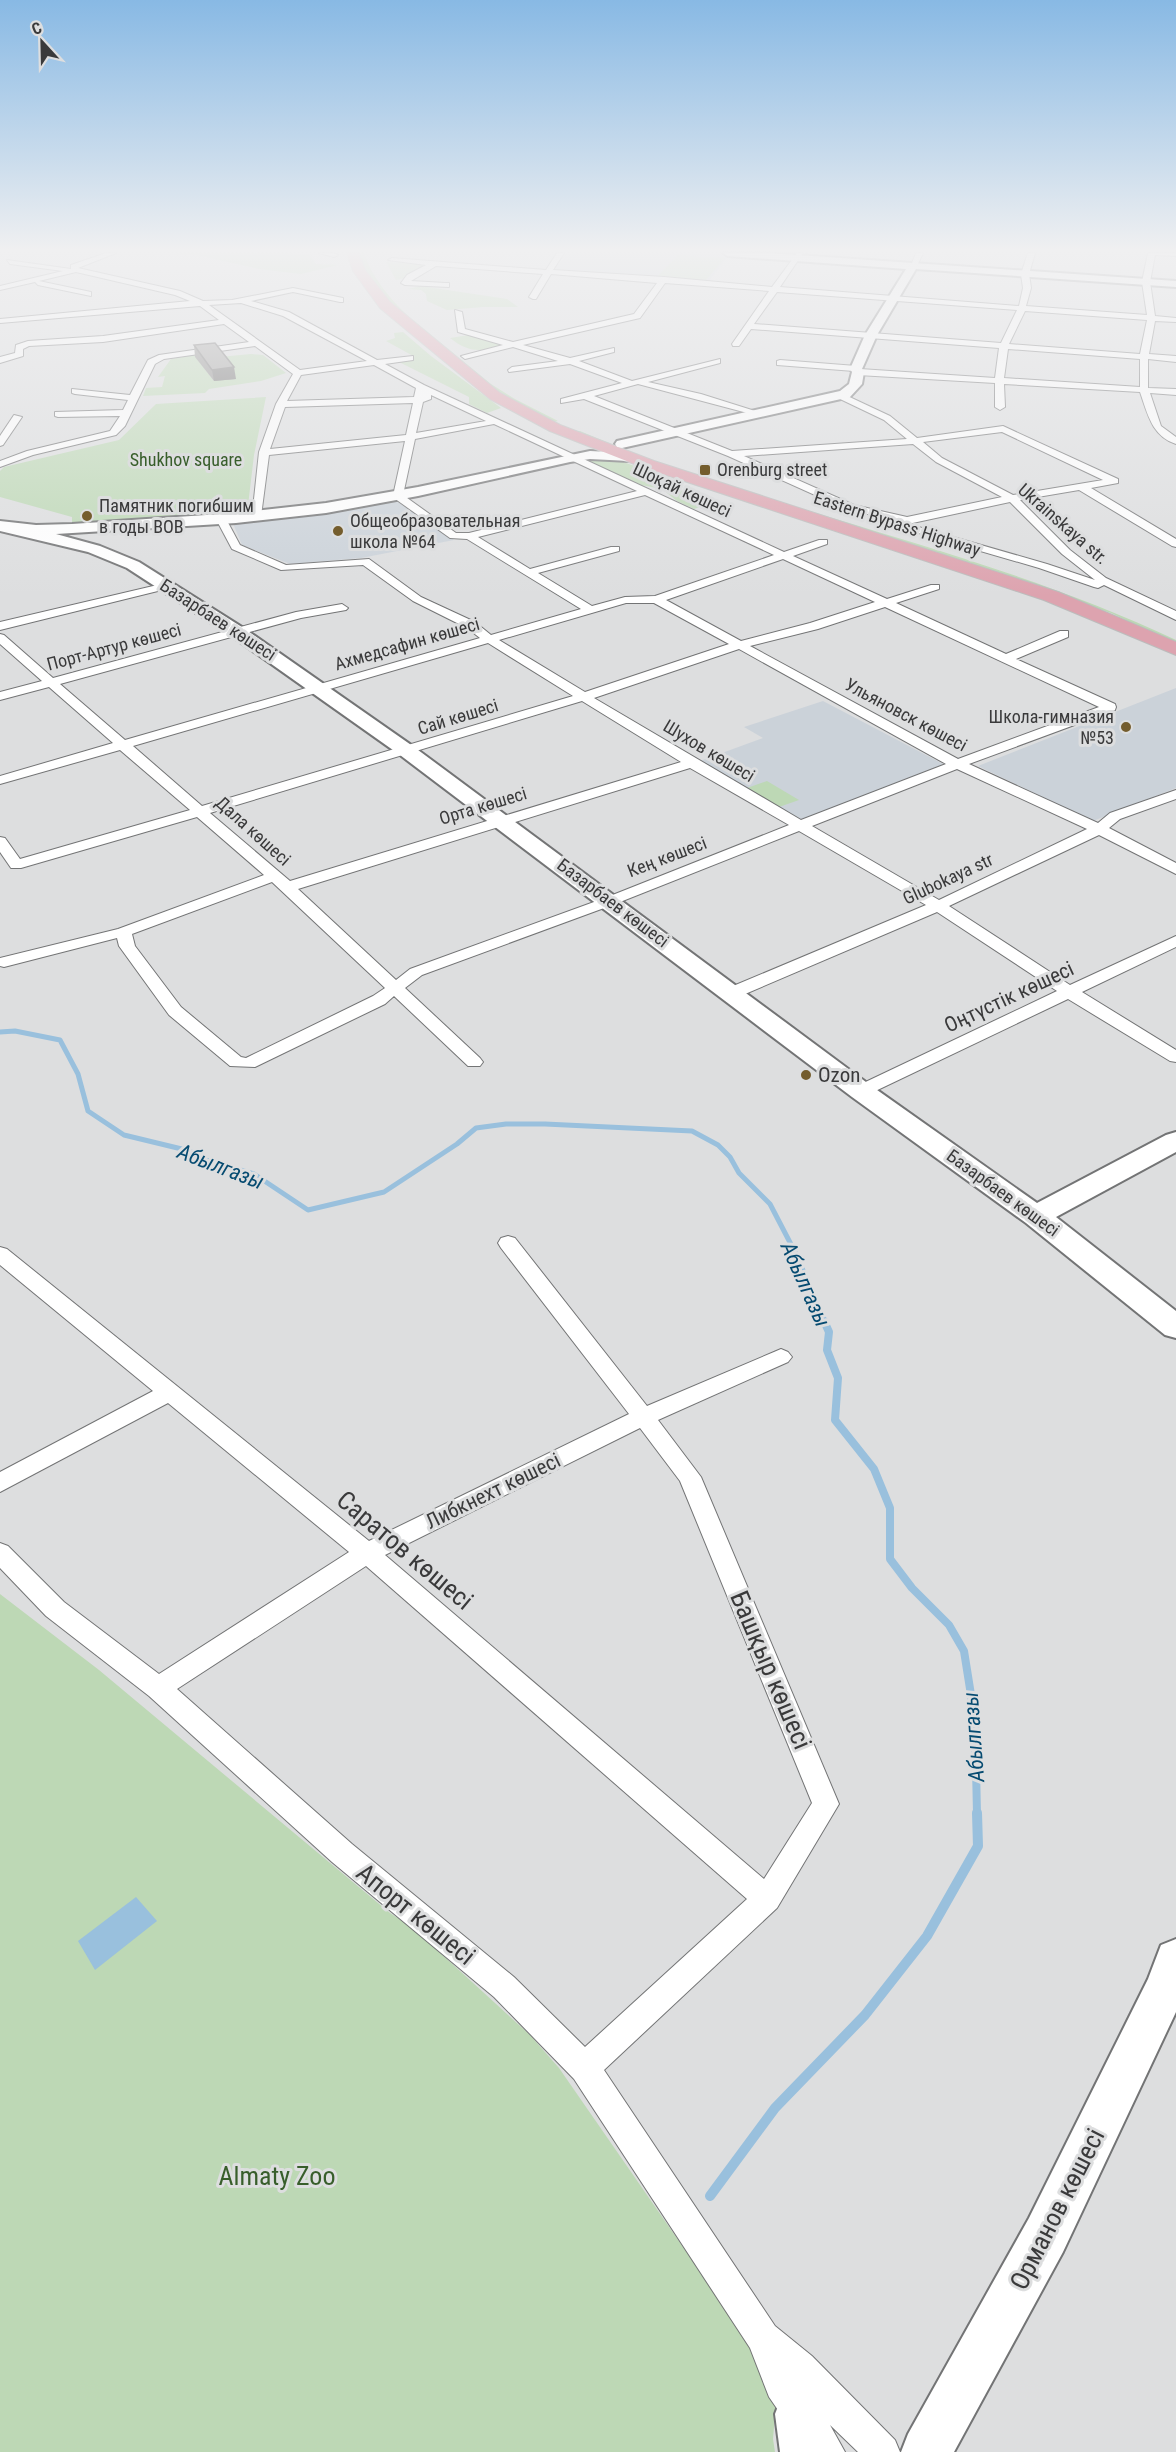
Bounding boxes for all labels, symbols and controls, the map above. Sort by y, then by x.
north arrow [12,12,72,72]
text: С [29,18,44,39]
park label: Shukhov square [130,449,242,470]
street label: Шоқай көшесі [630,458,735,521]
place label: Orenburg street [717,459,827,480]
marker: Orenburg street [698,463,712,477]
street label: Ukrainskaya str. [1014,479,1113,568]
street label: Eastern Bypass Highway [811,487,984,561]
place label: Памятник погибшим в годы ВОВ [99,495,254,537]
marker: Памятник погибшим в годы ВОВ [80,509,94,523]
place label: Общеобразовательная школа №64 [350,510,520,552]
marker: Общеобразовательная школа №64 [331,524,345,538]
street label: Базарбаев көшесі [156,574,280,665]
street label: Ахмедсафин көшесі [332,613,482,674]
street label: Порт-Артур көшесі [44,618,183,675]
street label: Ульяновск көшесі [842,674,971,756]
street label: Сай көшесі [415,694,501,739]
place label: Школа-гимназия №53 [989,706,1114,748]
street label: Шухов көшесі [660,715,759,786]
marker: Школа-гимназия №53 [1119,720,1133,734]
street label: Орта көшесі [437,782,529,829]
street label: Дала көшесі [212,792,295,870]
street label: Кең көшесі [624,832,709,881]
street label: Glubokaya str [899,848,997,909]
street label: Базарбаев көшесі [553,854,673,951]
street label: Оңтүстік көшесі [940,957,1078,1037]
place label: Ozon [818,1063,860,1087]
marker: Ozon [799,1068,813,1082]
water label: Абылгазы [173,1138,268,1194]
street label: Базарбаев көшесі [943,1145,1064,1240]
water label: Абылгазы [775,1237,835,1331]
street label: Либкнехт көшесі [422,1448,564,1534]
street label: Саратов көшесі [331,1484,479,1616]
street label: Башқыр көшесі [724,1586,818,1754]
water label: Абылгазы [958,1691,989,1784]
street label: Апорт көшесі [351,1857,481,1971]
street label: Орманов көшесі [1004,2123,1110,2295]
park label: Almaty Zoo [219,2161,335,2191]

